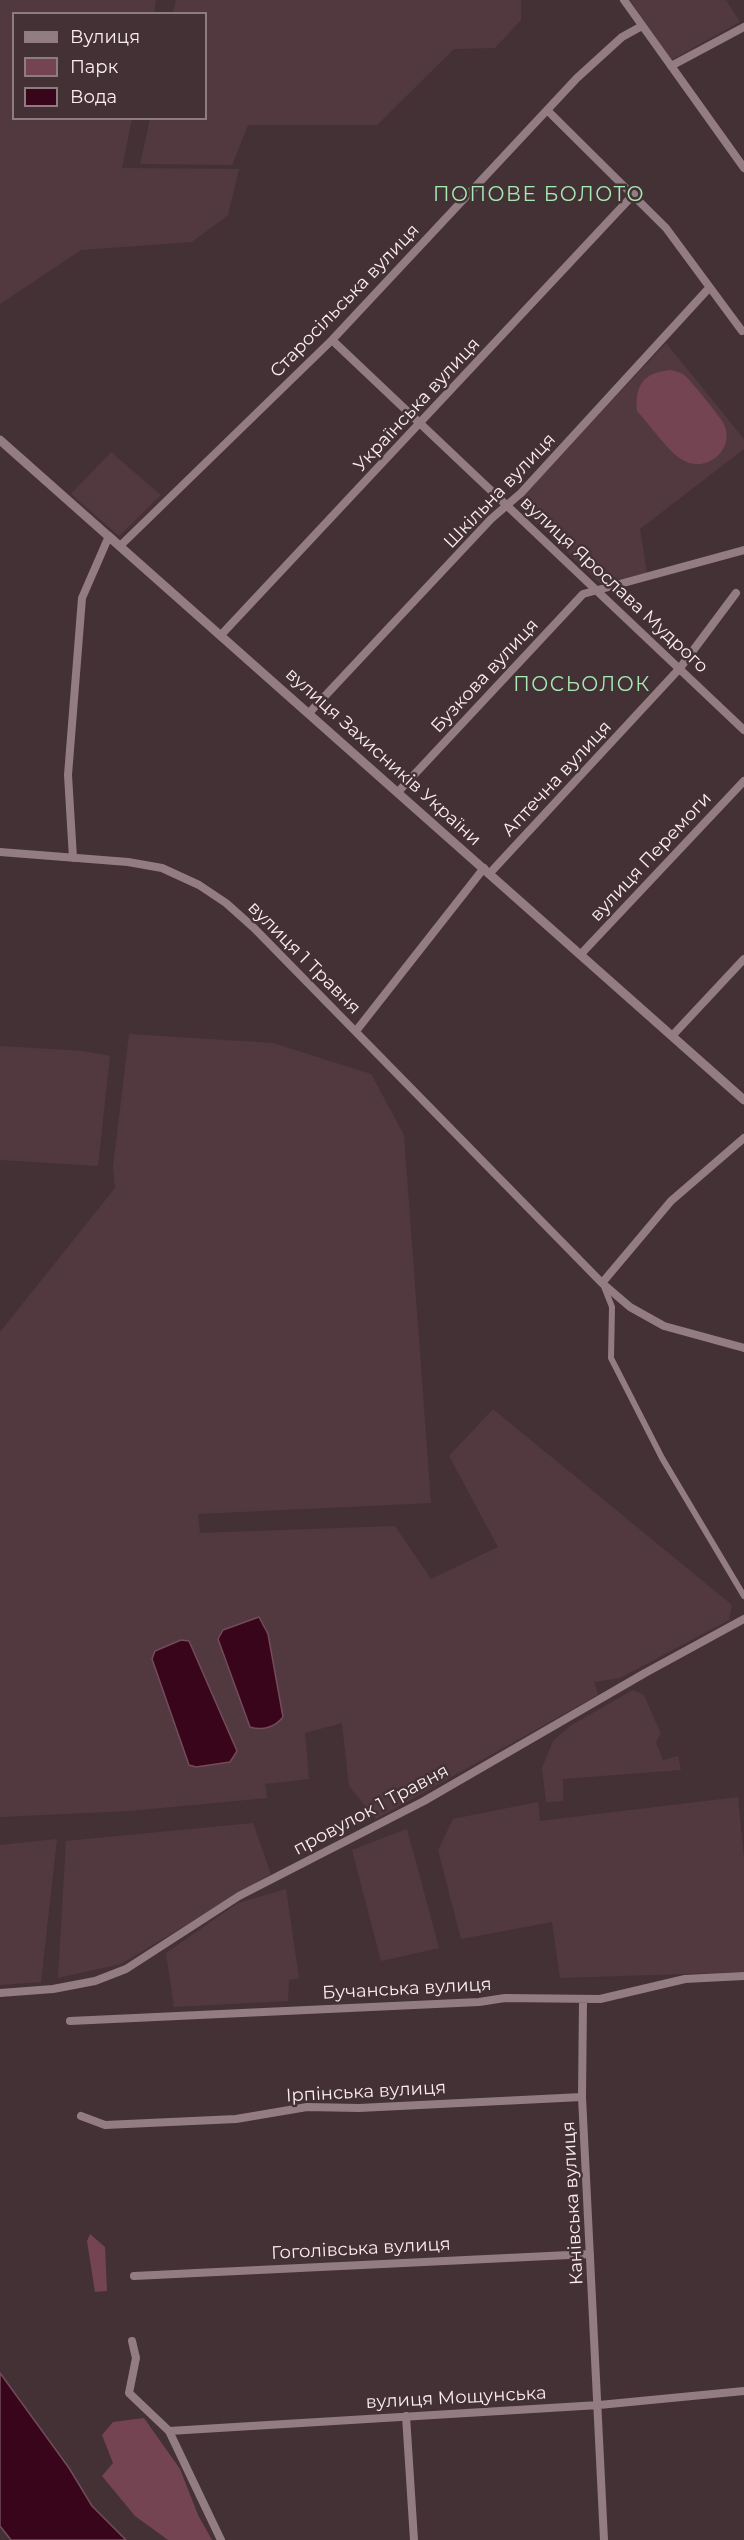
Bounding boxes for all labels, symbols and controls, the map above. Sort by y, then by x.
legend [12,12,207,120]
text: Вулиця [70,26,140,48]
text: Парк [70,56,118,78]
text: Вода [70,86,117,108]
district label: ПОПОВЕ БОЛОТО [433,183,645,207]
street label: Старосільська вулиця [266,220,424,382]
street label: Українська вулиця [349,334,485,476]
street label: Шкільна вулиця [440,429,560,553]
street label: вулиця Ярослава Мудрого [516,492,712,678]
street label: Бузкова вулиця [427,615,543,737]
street label: вулиця Захисників України [281,663,485,851]
district label: ПОСЬОЛОК [513,673,651,697]
street label: Аптечна вулиця [498,717,616,841]
street label: вулиця Перемоги [586,788,716,926]
street label: вулиця 1 Травня [243,897,365,1019]
street label: провулок 1 Травня [290,1760,452,1860]
street label: Бучанська вулиця [322,1974,492,2004]
street label: Ірпінська вулиця [285,2077,447,2107]
street label: Канівська вулиця [558,2120,588,2286]
street label: Гоголівська вулиця [271,2234,451,2264]
street label: вулиця Мощунська [365,2382,547,2414]

